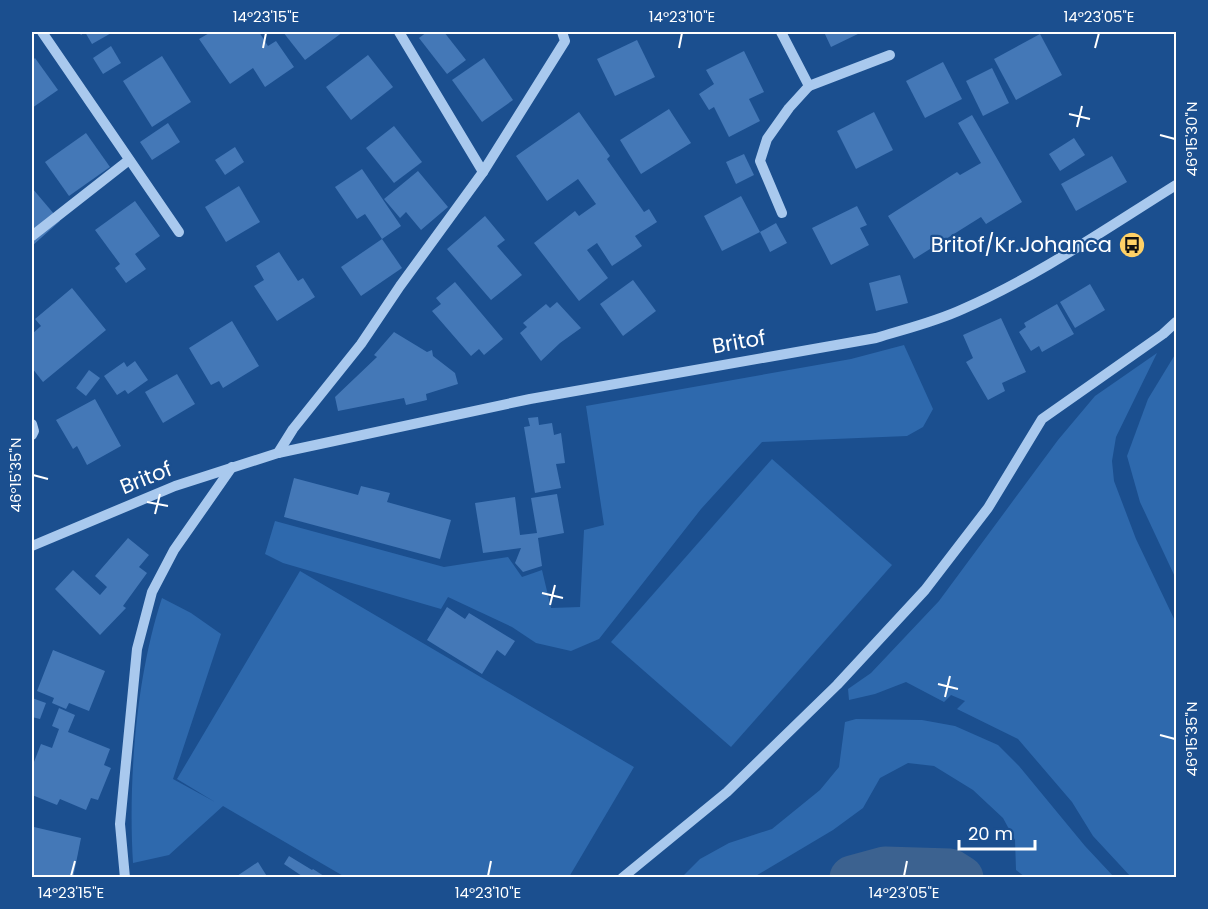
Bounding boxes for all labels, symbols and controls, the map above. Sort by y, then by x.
text: 14°23'15"E [233,6,299,27]
text: 14°23'10"E [649,6,715,27]
text: 14°23'05"E [1063,6,1135,27]
text: 46°15'30"N [1181,102,1202,176]
place label: Britof/Kr.Johanca [931,230,1112,259]
bus stop icon: Britof/Kr.Johanca [1117,230,1147,260]
street label: Britof [710,323,768,360]
text: 46°15'35"N [5,438,26,512]
street label: Britof [115,454,176,501]
text: 46°15'35"N [1181,702,1202,776]
scale bar [959,813,1036,851]
text: 20 m [968,821,1013,846]
text: 14°23'15"E [38,882,104,903]
text: 14°23'10"E [455,882,521,903]
text: 14°23'05"E [868,882,940,903]

